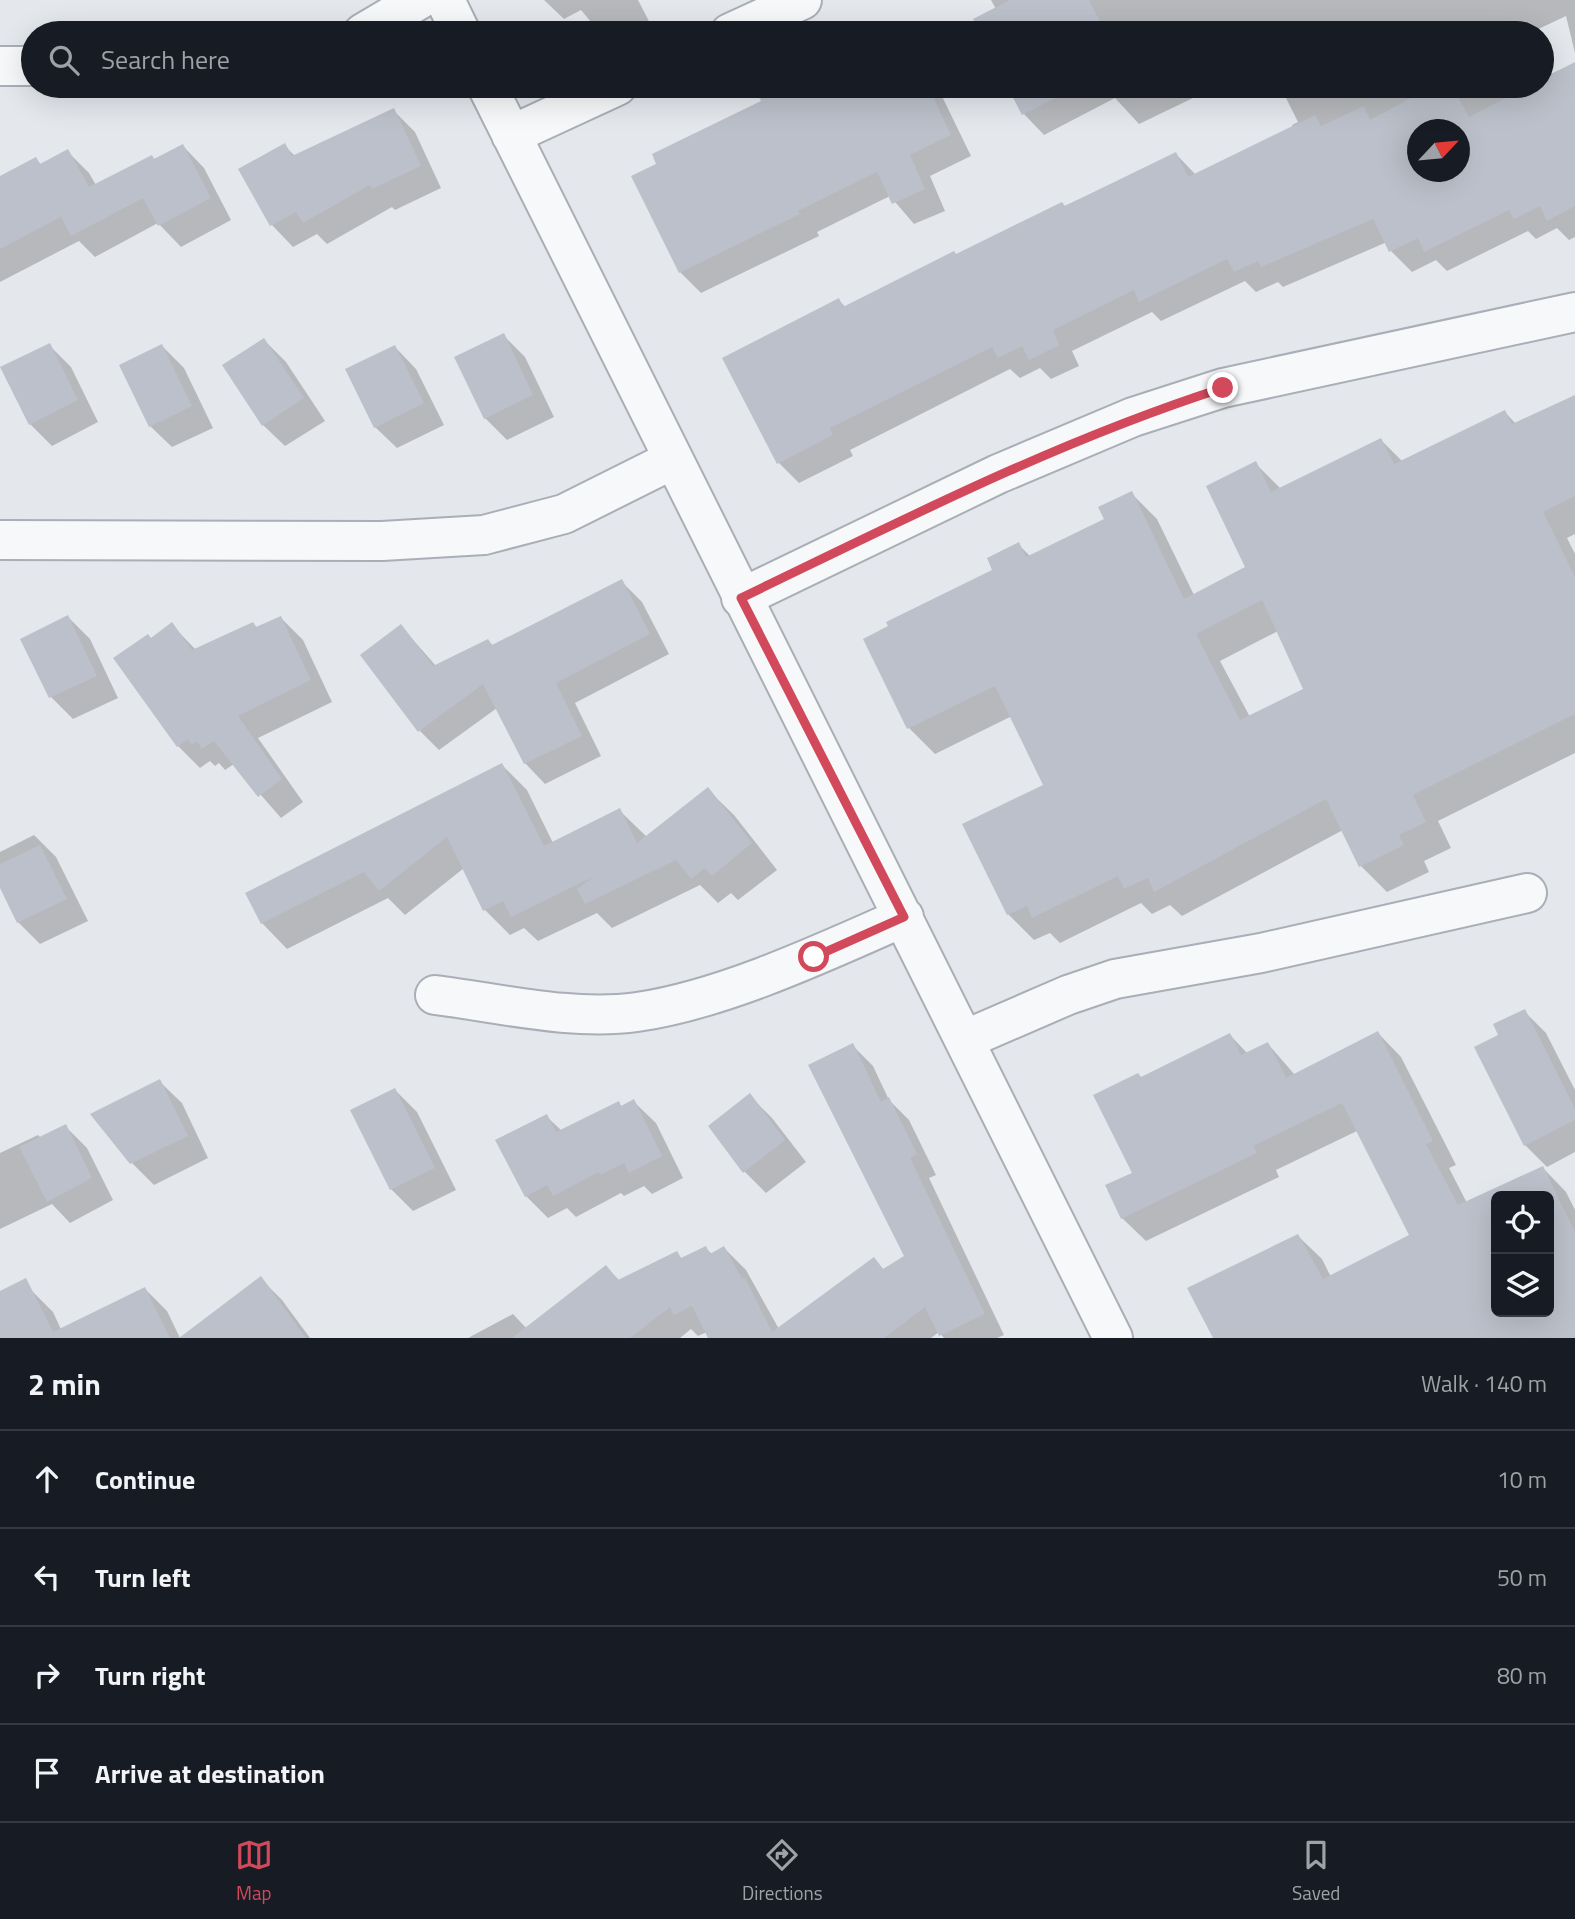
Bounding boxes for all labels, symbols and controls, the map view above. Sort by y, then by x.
search box [21,21,1554,98]
text: Search here [101,40,230,79]
icon: search [45,41,83,79]
north arrow [1407,119,1470,182]
route end [1207,372,1238,403]
route start [798,941,829,972]
map controls [1491,1191,1554,1317]
button: locate [1491,1191,1554,1254]
button: layers [1491,1254,1554,1317]
text: 2 min [28,1361,101,1407]
text: Walk · 140 m [1421,1366,1547,1401]
icon: ahead [28,1460,66,1498]
text: Continue [95,1460,195,1499]
text: 10 m [1497,1462,1547,1497]
icon: left [28,1558,66,1596]
text: Turn left [95,1558,190,1597]
text: 50 m [1497,1560,1547,1595]
icon: right [28,1656,66,1694]
text: Turn right [95,1656,206,1695]
text: 80 m [1497,1658,1547,1693]
icon: arrive [28,1754,66,1792]
text: Arrive at destination [95,1754,325,1793]
tab: Map [235,1836,273,1907]
tab: Directions [742,1836,823,1907]
tab: Saved [1292,1836,1340,1907]

